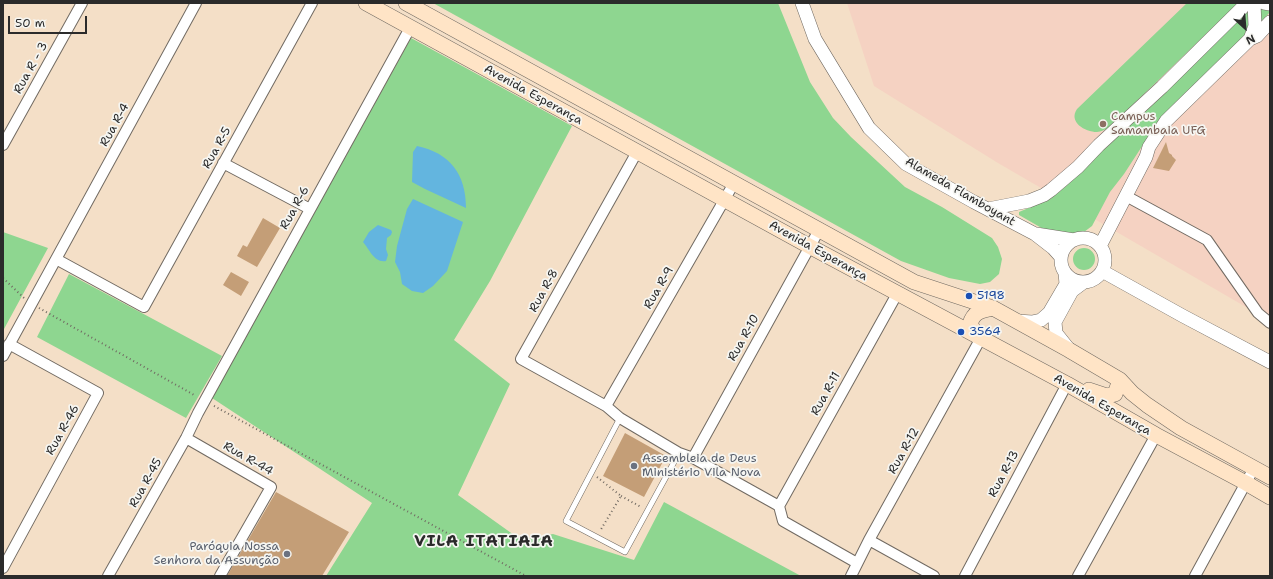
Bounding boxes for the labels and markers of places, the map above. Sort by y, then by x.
place label: Campus Samambaia UFG [1111,110,1206,138]
marker: Campus Samambaia UFG [1098,119,1108,129]
place label: 5198 [977,289,1005,303]
marker: 5198 [964,291,974,301]
place label: 3564 [969,325,1001,339]
marker: 3564 [956,327,966,337]
place label: Assembleia de Deus Ministério Vila Nova [642,452,760,480]
marker: Assembleia de Deus Ministério Vila Nova [629,461,639,471]
place label: Paróquia Nossa Senhora da Assunção [154,540,279,568]
marker: Paróquia Nossa Senhora da Assunção [282,549,292,559]

